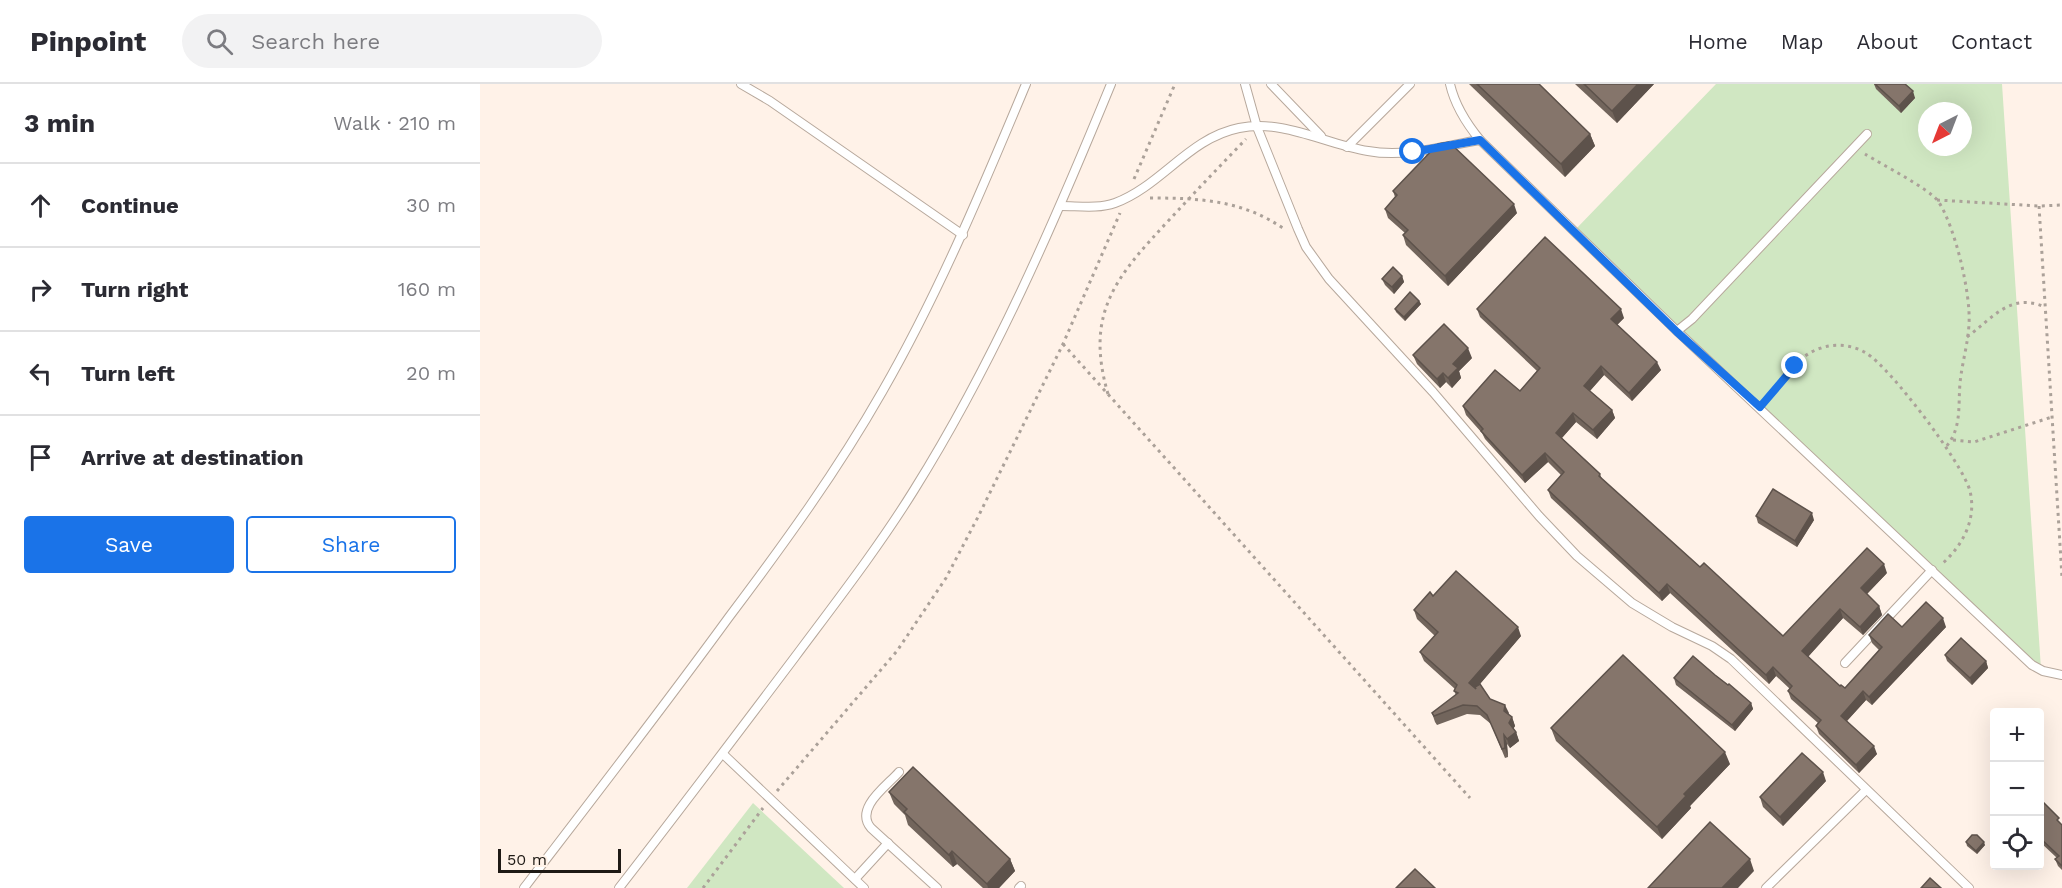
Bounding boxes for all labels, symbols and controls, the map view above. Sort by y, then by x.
search box [182,14,602,68]
text: Pinpoint [30,25,146,58]
icon: search [203,25,236,58]
text: Search here [251,29,380,54]
text: Home [1688,29,1748,54]
text: Map [1781,29,1824,54]
text: About [1857,29,1918,54]
text: Contact [1951,29,2032,54]
north arrow [1918,102,1972,156]
text: 3 min [24,108,95,138]
text: Walk · 210 m [333,111,456,135]
route start [1399,138,1425,164]
icon: ahead [24,189,57,222]
text: Continue [81,193,179,218]
text: 30 m [406,193,456,217]
icon: right [24,273,57,306]
text: Turn right [81,277,188,302]
text: 160 m [398,277,456,301]
route end [1781,352,1807,378]
icon: left [24,357,57,390]
text: Turn left [81,361,175,386]
text: 20 m [406,361,456,385]
icon: arrive [24,441,57,474]
text: Arrive at destination [81,445,304,470]
button: Save [24,516,234,573]
button: Share [246,516,456,573]
map controls [1990,708,2044,870]
button: + [1990,708,2044,762]
button: − [1990,762,2044,816]
button: locate [1990,816,2044,870]
scale bar [498,846,621,874]
text: 50 m [507,850,547,869]

